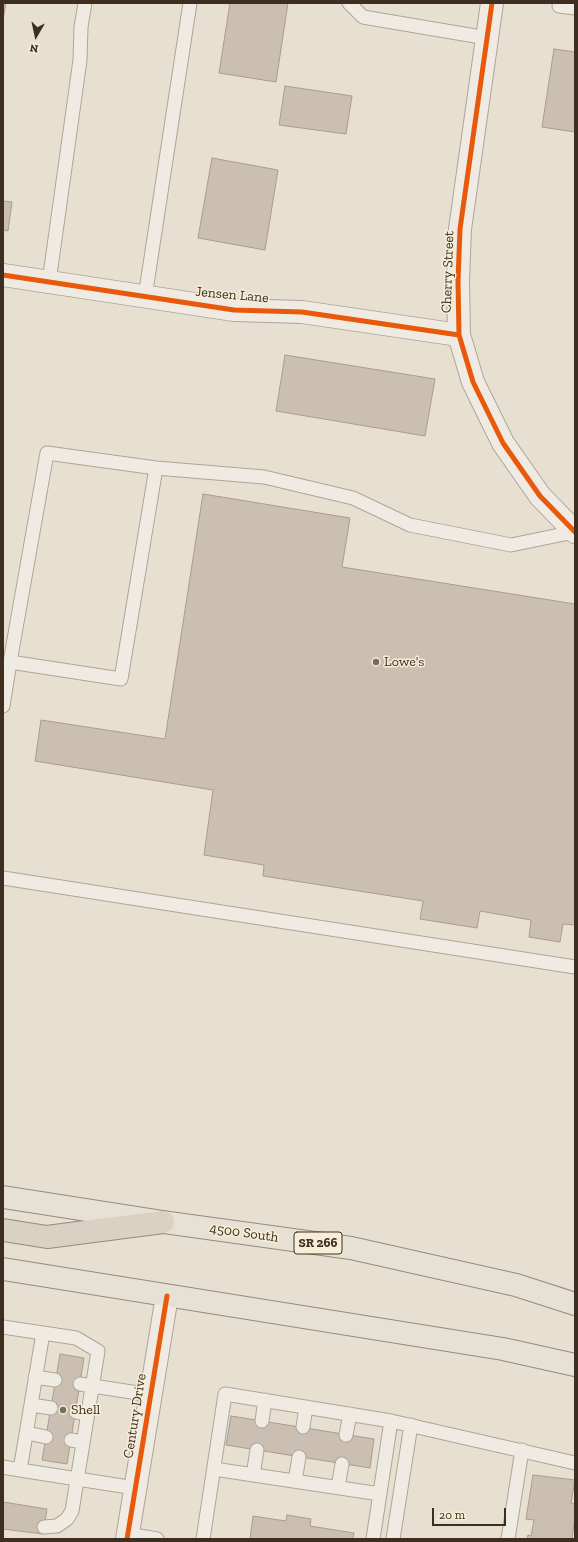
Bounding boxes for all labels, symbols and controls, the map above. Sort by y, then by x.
north arrow [16,16,56,56]
text: N [29,41,39,55]
street label: Cherry Street [438,231,458,313]
street label: Jensen Lane [195,283,269,307]
place label: Lowe's [384,654,424,670]
marker: Lowe's [371,657,381,667]
street label: 4500 South [208,1220,280,1246]
road number: SR 266 [294,1232,342,1254]
street label: Century Drive [120,1372,150,1460]
place label: Shell [71,1402,100,1418]
marker: Shell [58,1405,68,1415]
scale bar [434,1500,508,1526]
text: 20 m [439,1508,465,1522]

